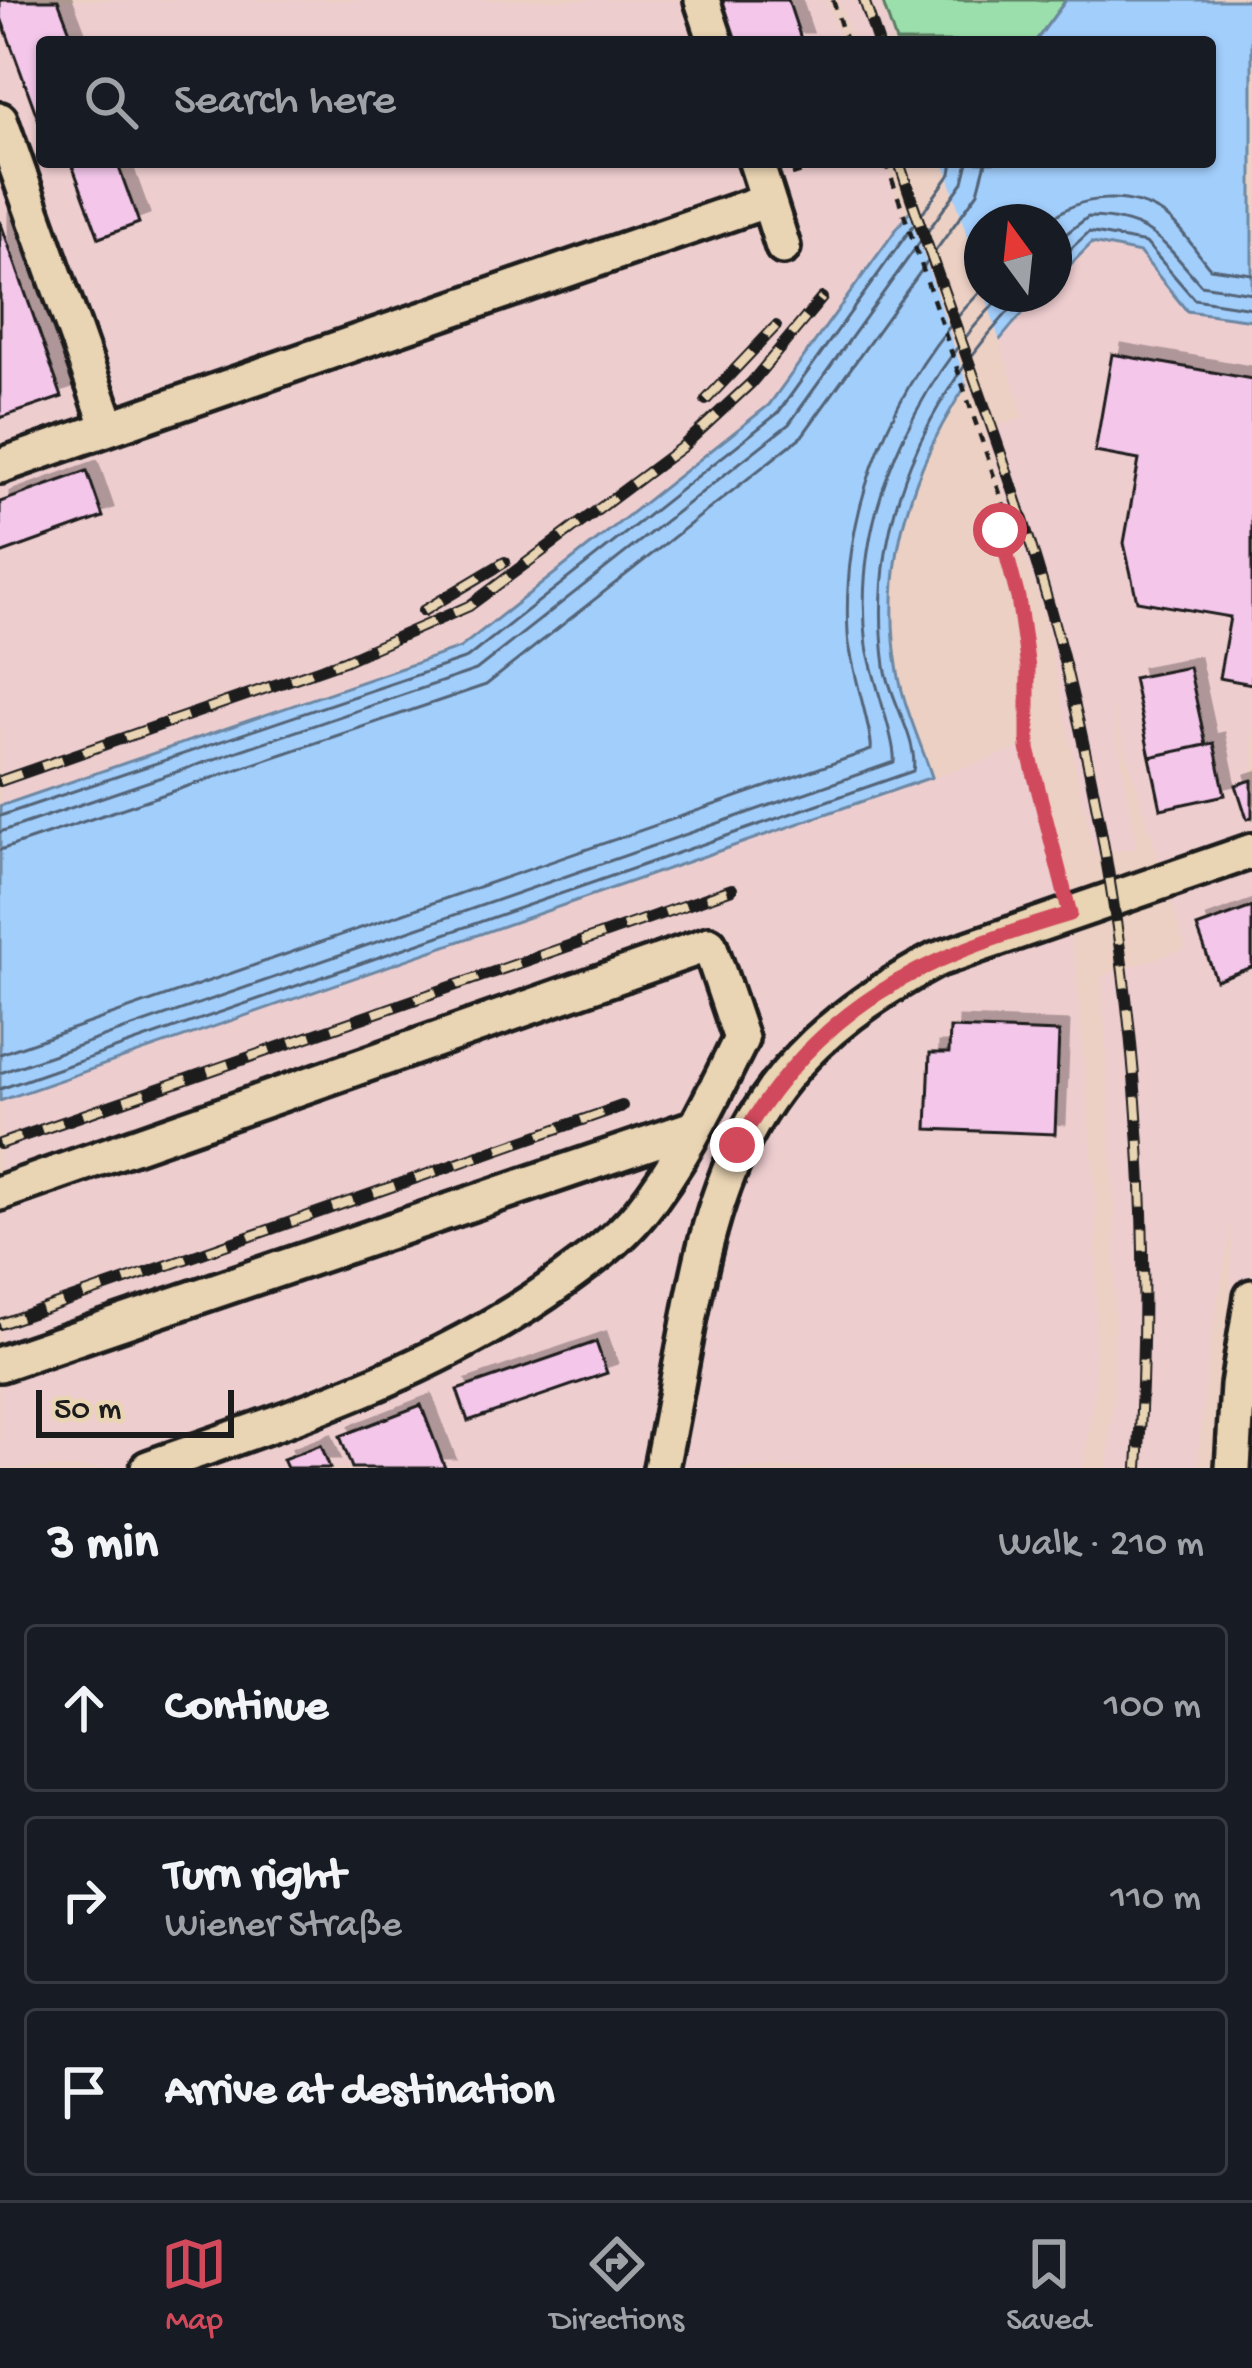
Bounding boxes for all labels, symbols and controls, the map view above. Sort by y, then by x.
search box [36,36,1216,168]
icon: search [78,69,144,135]
text: Search here [174,76,396,129]
north arrow [964,204,1072,312]
route start [973,503,1027,557]
route end [710,1118,764,1172]
scale bar [36,1384,234,1437]
text: 50 m [54,1392,121,1430]
text: 3 min [48,1516,158,1576]
text: Walk · 210 m [999,1523,1204,1569]
icon: ahead [51,1675,117,1741]
text: Continue [165,1682,328,1735]
text: 100 m [1104,1685,1201,1731]
text: Turn right [165,1851,345,1904]
icon: right [51,1867,117,1933]
text: 110 m [1110,1877,1201,1923]
text: Wiener Straße [165,1904,402,1950]
icon: arrive [51,2059,117,2125]
text: Arrive at destination [165,2066,554,2119]
tab: Map [161,2231,227,2341]
tab: Directions [550,2231,684,2341]
tab: Saved [1006,2231,1091,2341]

